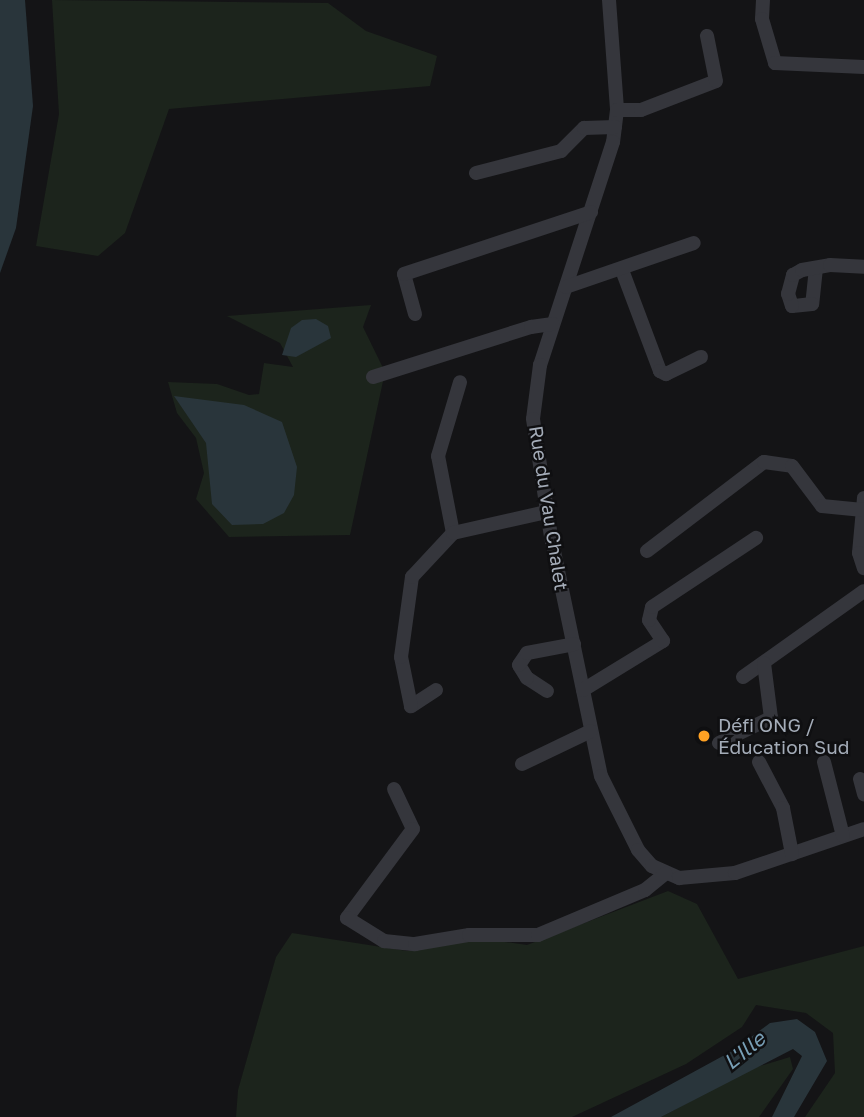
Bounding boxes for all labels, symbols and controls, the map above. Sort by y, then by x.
street label: Rue du Vau Chalet [525,424,573,592]
place label: Défi ONG / Éducation Sud [718,714,849,758]
marker: Défi ONG / Éducation Sud [696,728,712,744]
water label: L'Ille [718,1026,770,1074]

